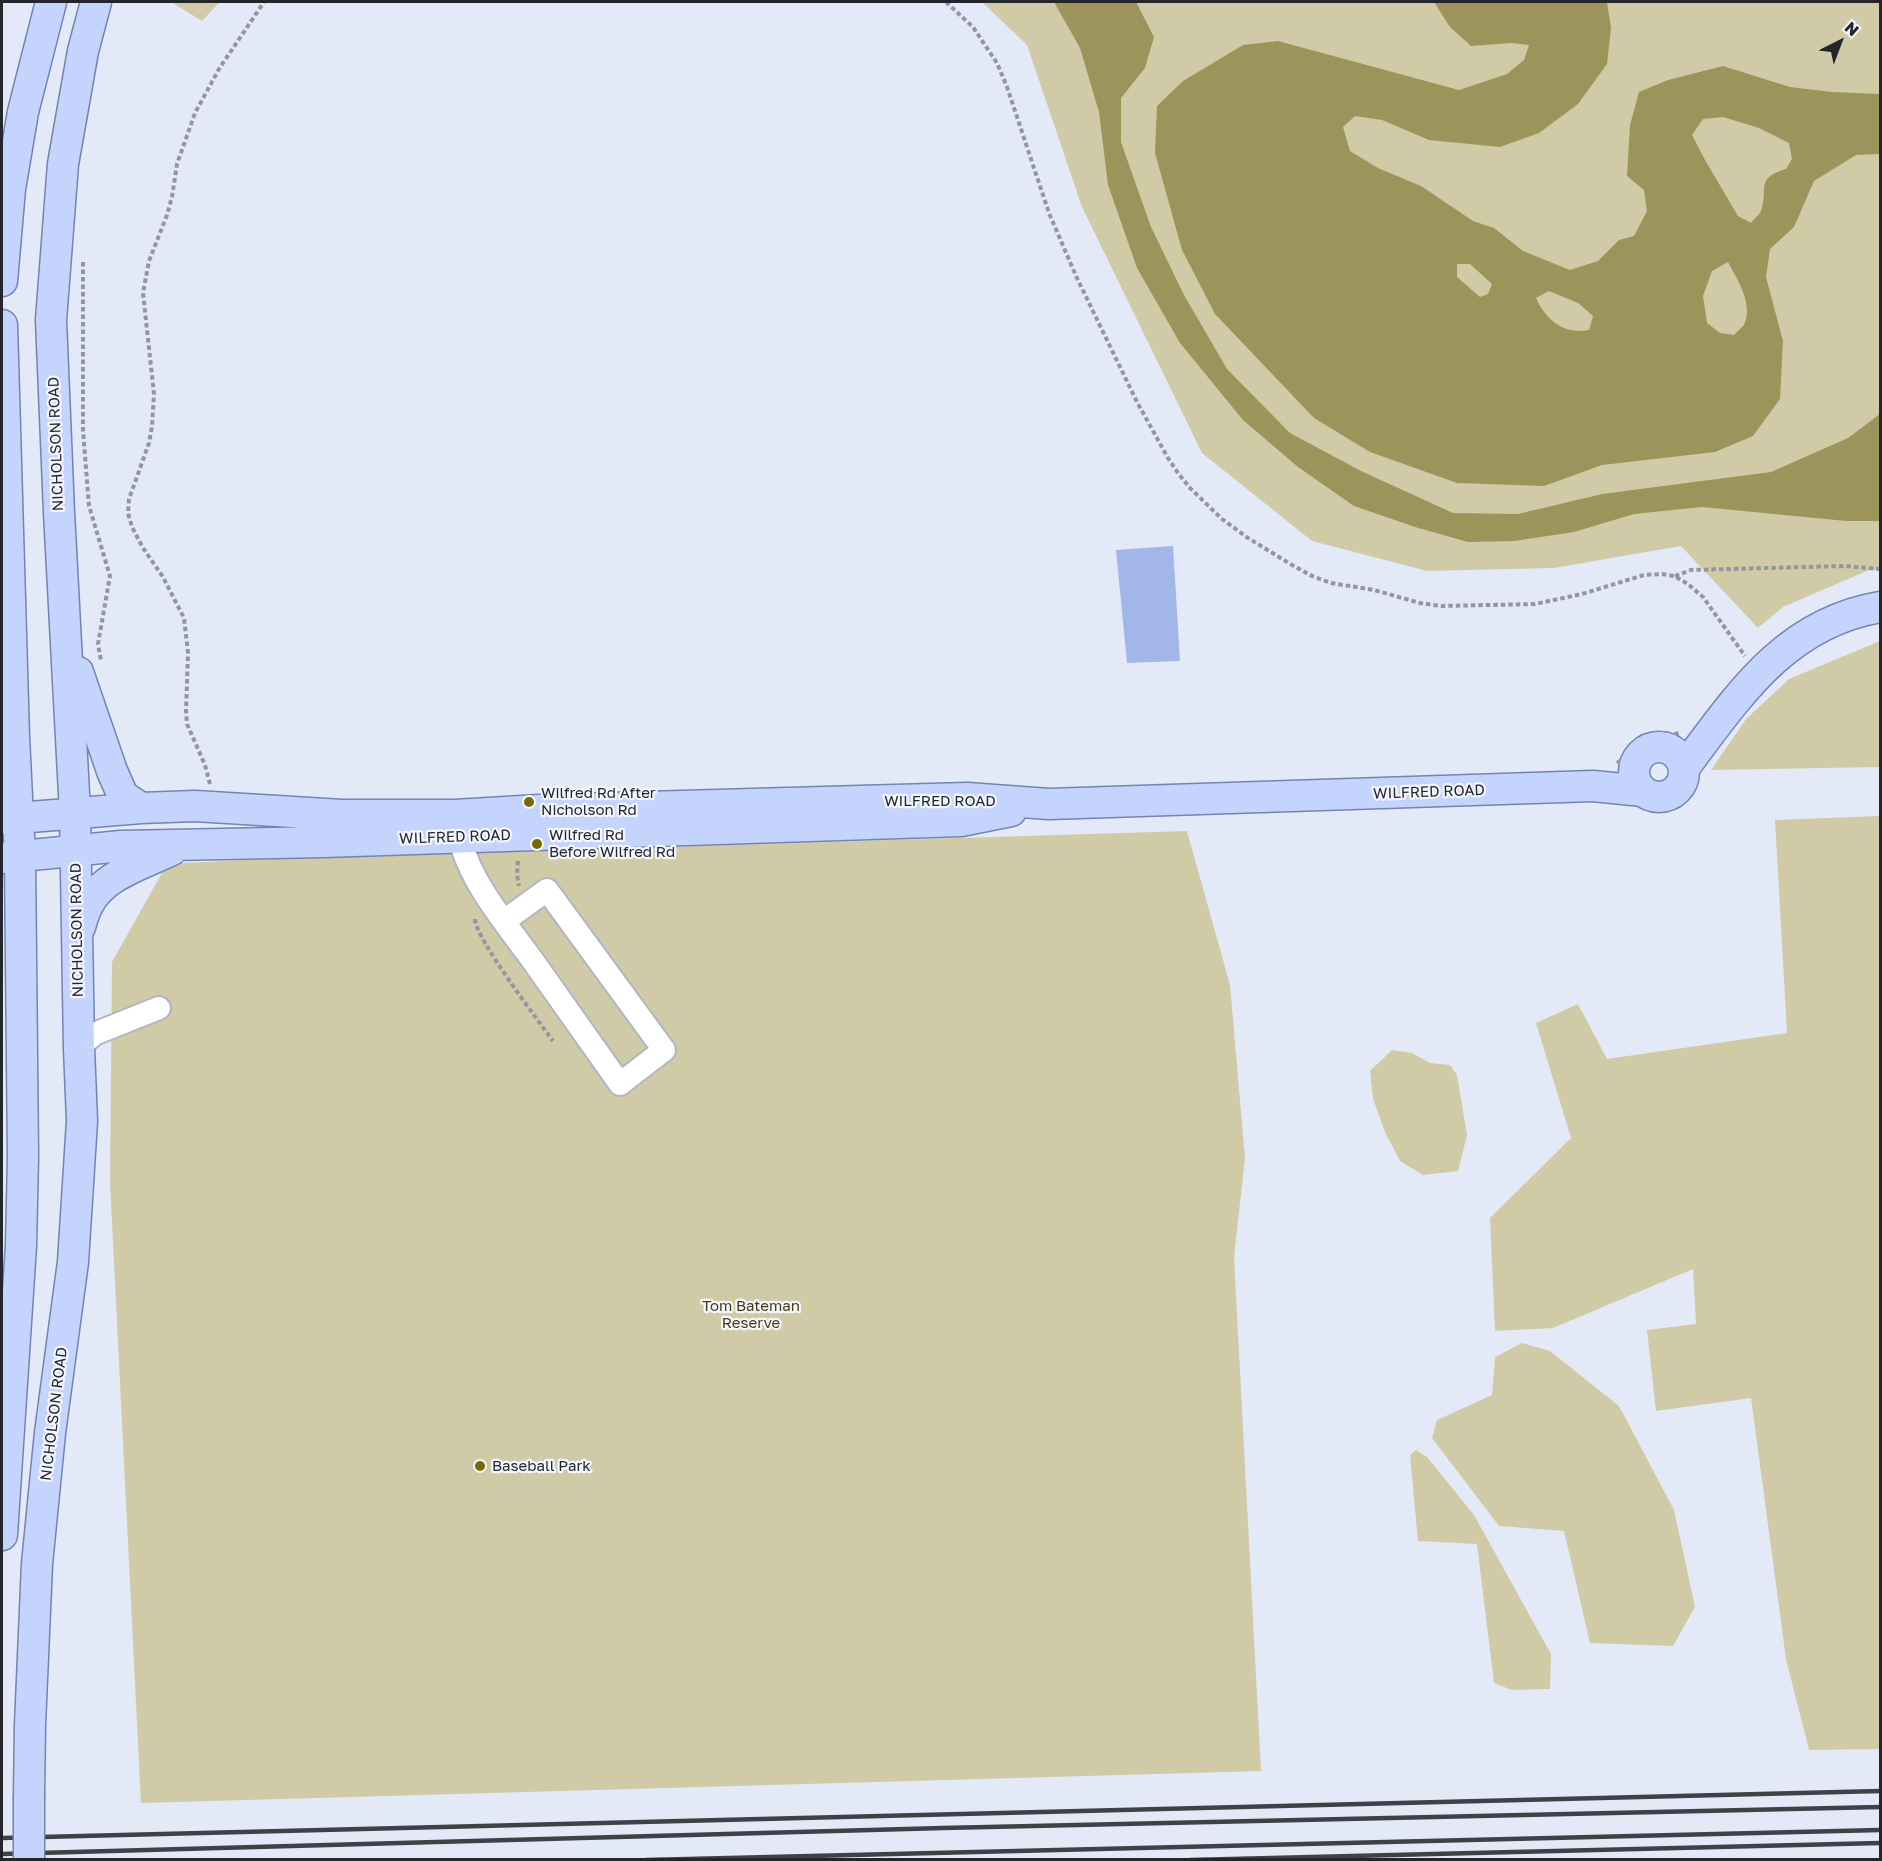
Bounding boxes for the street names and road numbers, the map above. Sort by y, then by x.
street label: NICHOLSON ROAD [45,376,67,512]
street label: WILFRED ROAD [1373,781,1485,803]
street label: WILFRED ROAD [884,792,996,810]
street label: WILFRED ROAD [399,826,511,848]
street label: NICHOLSON ROAD [67,863,87,997]
street label: NICHOLSON ROAD [37,1346,71,1482]

